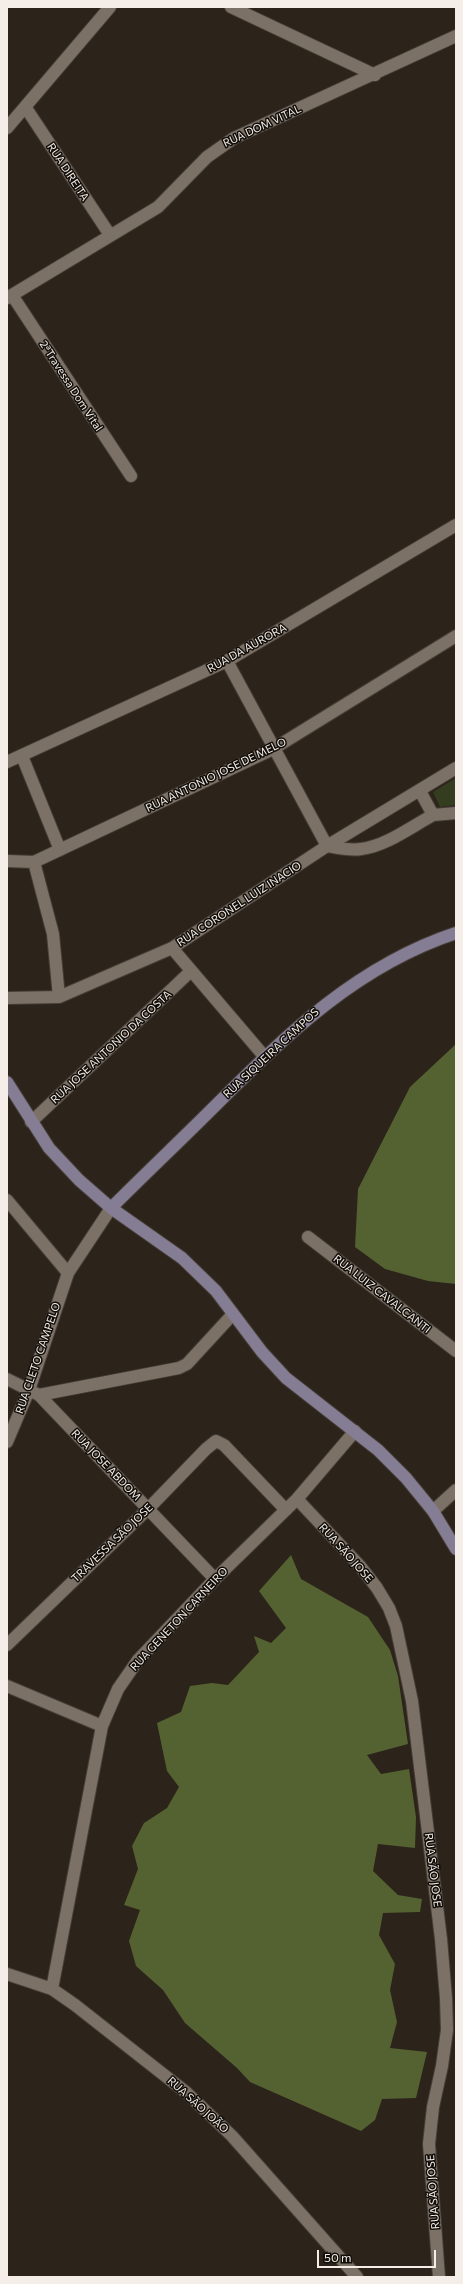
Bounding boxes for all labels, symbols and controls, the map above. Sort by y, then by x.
street label: RUA DOM VITAL [221,102,303,150]
street label: RUA DIREITA [44,141,92,203]
street label: 2ªTravessa Dom Vital [37,338,105,434]
street label: RUA DA AURORA [205,621,289,675]
street label: RUA ANTONIO JOSE DE MELO [144,735,288,815]
street label: RUA CORONEL LUIZ INACIO [174,859,304,949]
street label: RUA JOSE ANTONIO DA COSTA [48,988,174,1106]
street label: RUA SIQUEIRA CAMPOS [221,1005,321,1101]
street label: RUA LUIZ CAVALCANTI [331,1252,433,1336]
street label: RUA CLETO CAMPELO [13,1301,63,1415]
street label: RUA JOSE ABDOM [69,1427,143,1503]
street label: TRAVESSA SÃO JOSE [69,1501,155,1585]
street label: RUA SÃO JOSE [316,1521,376,1585]
street label: RUA GENETON CARNEIRO [128,1565,230,1673]
street label: RUA SÃO JOSE [422,1832,444,1908]
street label: RUA SÃO JOÃO [165,2074,231,2136]
street label: RUA SÃO JOSE [424,2154,442,2230]
scale bar [319,2242,438,2268]
text: 50 m [324,2250,352,2264]

